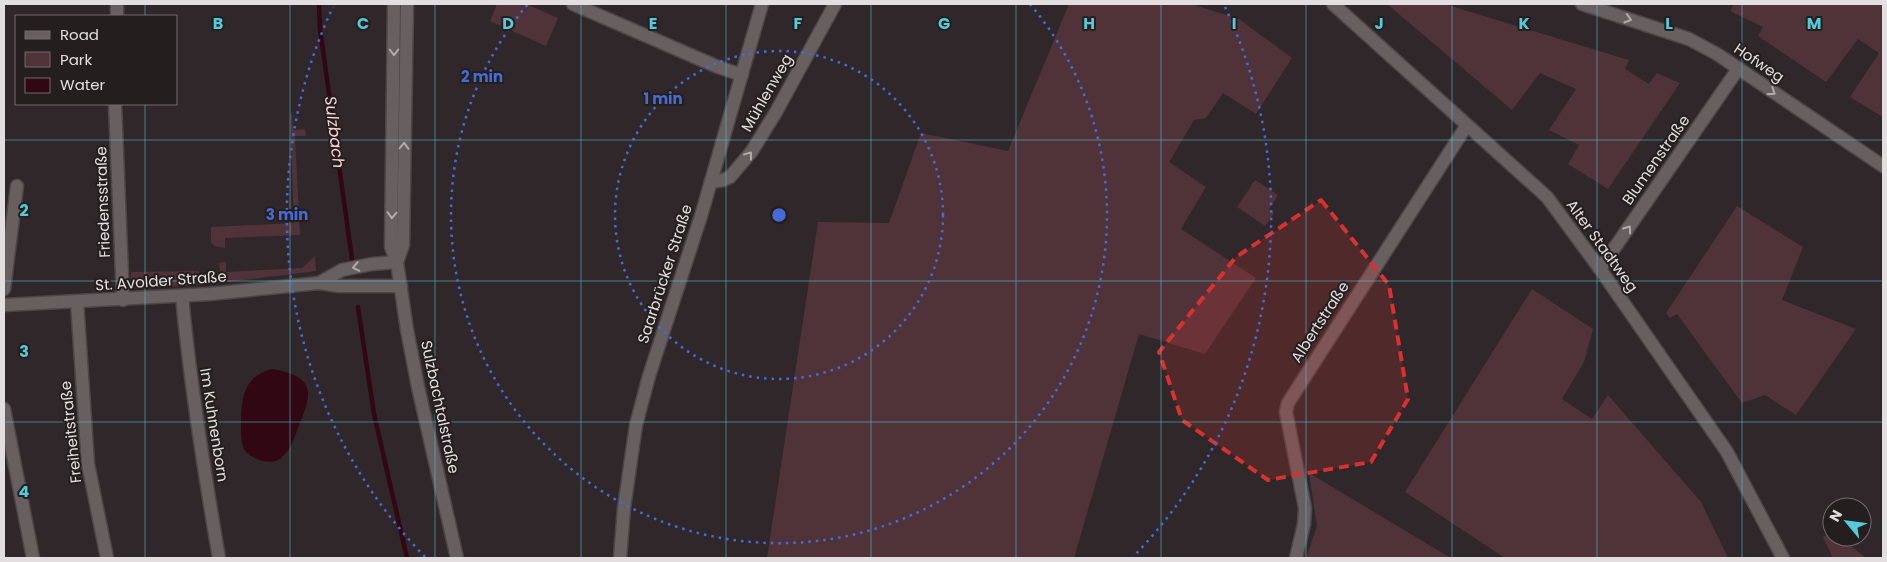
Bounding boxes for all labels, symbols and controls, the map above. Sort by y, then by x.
text: B [213,12,223,35]
text: C [357,12,369,35]
text: D [502,12,514,35]
text: E [649,12,657,35]
text: F [794,12,803,35]
text: G [938,12,950,35]
text: H [1083,12,1095,35]
text: I [1232,12,1236,35]
text: J [1374,12,1384,35]
text: K [1518,12,1530,35]
text: L [1665,12,1673,35]
text: M [1807,12,1821,35]
one-way arrow [1623,13,1632,23]
legend [15,15,178,105]
text: Road [60,24,99,45]
street label: Hofweg [1730,38,1789,87]
text: Park [60,49,92,70]
one-way arrow [389,49,399,57]
street label: Mühlenweg [736,50,797,135]
text: 2 min [461,66,503,87]
text: Water [60,74,106,95]
one-way arrow [1766,86,1775,95]
text: 1 min [643,88,683,109]
water label: Sulzbach [319,95,350,169]
street label: Blumenstraße [1617,111,1694,209]
one-way arrow [398,142,409,150]
street label: Friedensstraße [90,146,115,258]
one-way arrow [743,151,752,161]
street label: Alter Stadtweg [1562,195,1643,296]
text: 2 [19,199,29,222]
street label: Saarbrücker Straße [632,202,697,346]
text: 3 min [266,204,308,225]
centre of rings [770,206,788,224]
one-way arrow [386,211,397,219]
one-way arrow [1622,225,1631,234]
one-way arrow [352,261,361,272]
street label: St. Avolder Straße [94,265,227,296]
street label: Albertstraße [1285,277,1354,366]
street label: Sulzbachtalstraße [416,338,465,475]
text: 3 [19,340,29,363]
street label: Im Kuhnenborn [195,367,234,483]
street label: Freiheitstraße [55,380,86,484]
text: 4 [19,480,30,503]
north arrow [1822,497,1872,547]
text: N [1824,506,1847,525]

